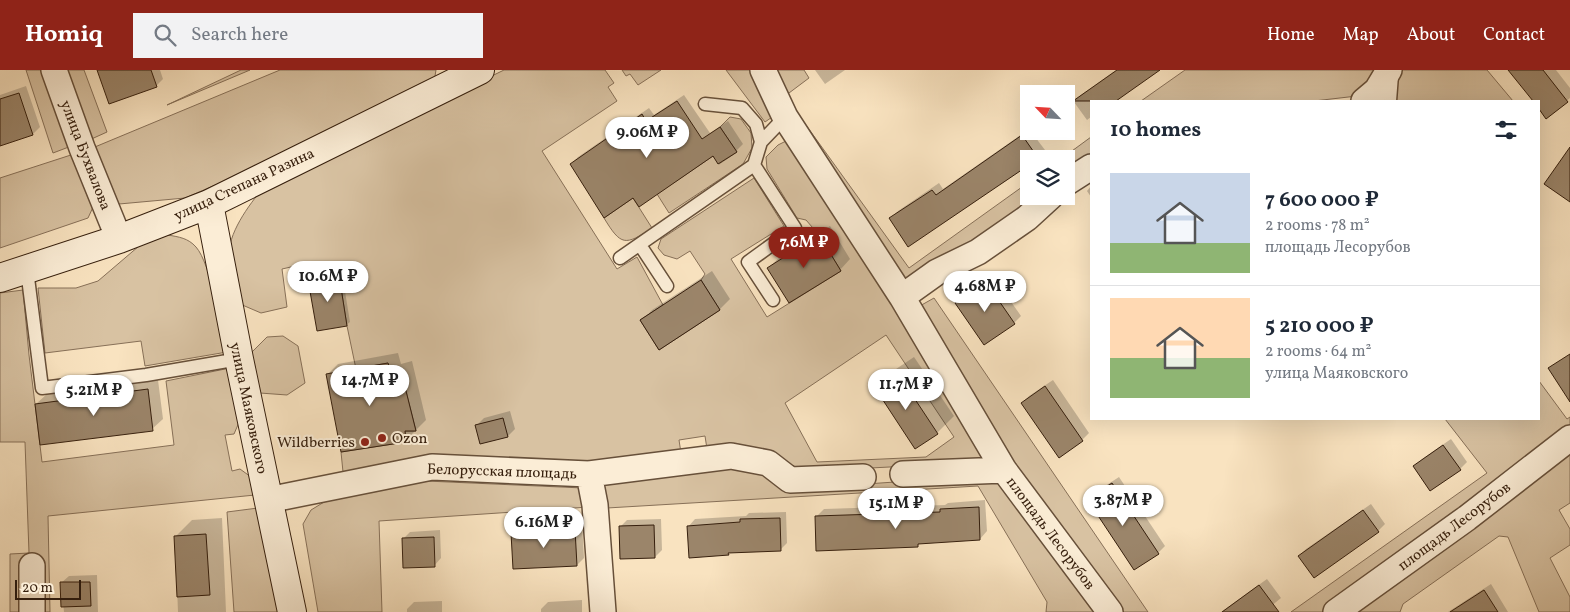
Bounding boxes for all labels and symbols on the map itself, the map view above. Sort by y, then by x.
north arrow [1020,85,1075,140]
street label: улица Бухвалова [54,98,115,214]
pin: 9.06M ₽ [601,116,693,159]
street label: улица Степана Разина [171,144,318,227]
pin: 7.6M ₽ [763,226,845,269]
pin: 10.6M ₽ [282,260,374,303]
pin: 4.68M ₽ [939,270,1031,313]
street label: улица Маяковского [223,340,272,476]
pin: 14.7M ₽ [324,364,416,407]
pin: 11.7M ₽ [860,368,952,411]
pin: 5.21M ₽ [48,374,140,417]
place label: Ozon [392,429,427,450]
marker: Ozon [376,432,388,444]
place label: Wildberries [277,433,355,454]
marker: Wildberries [359,436,371,448]
street label: Белорусская площадь [427,459,577,486]
street label: площадь Лесорубов [1000,473,1099,595]
street label: площадь Лесорубов [1394,478,1516,577]
pin: 3.87M ₽ [1077,484,1169,527]
pin: 15.1M ₽ [850,488,942,530]
pin: 6.16M ₽ [498,506,590,549]
scale bar [15,577,81,600]

